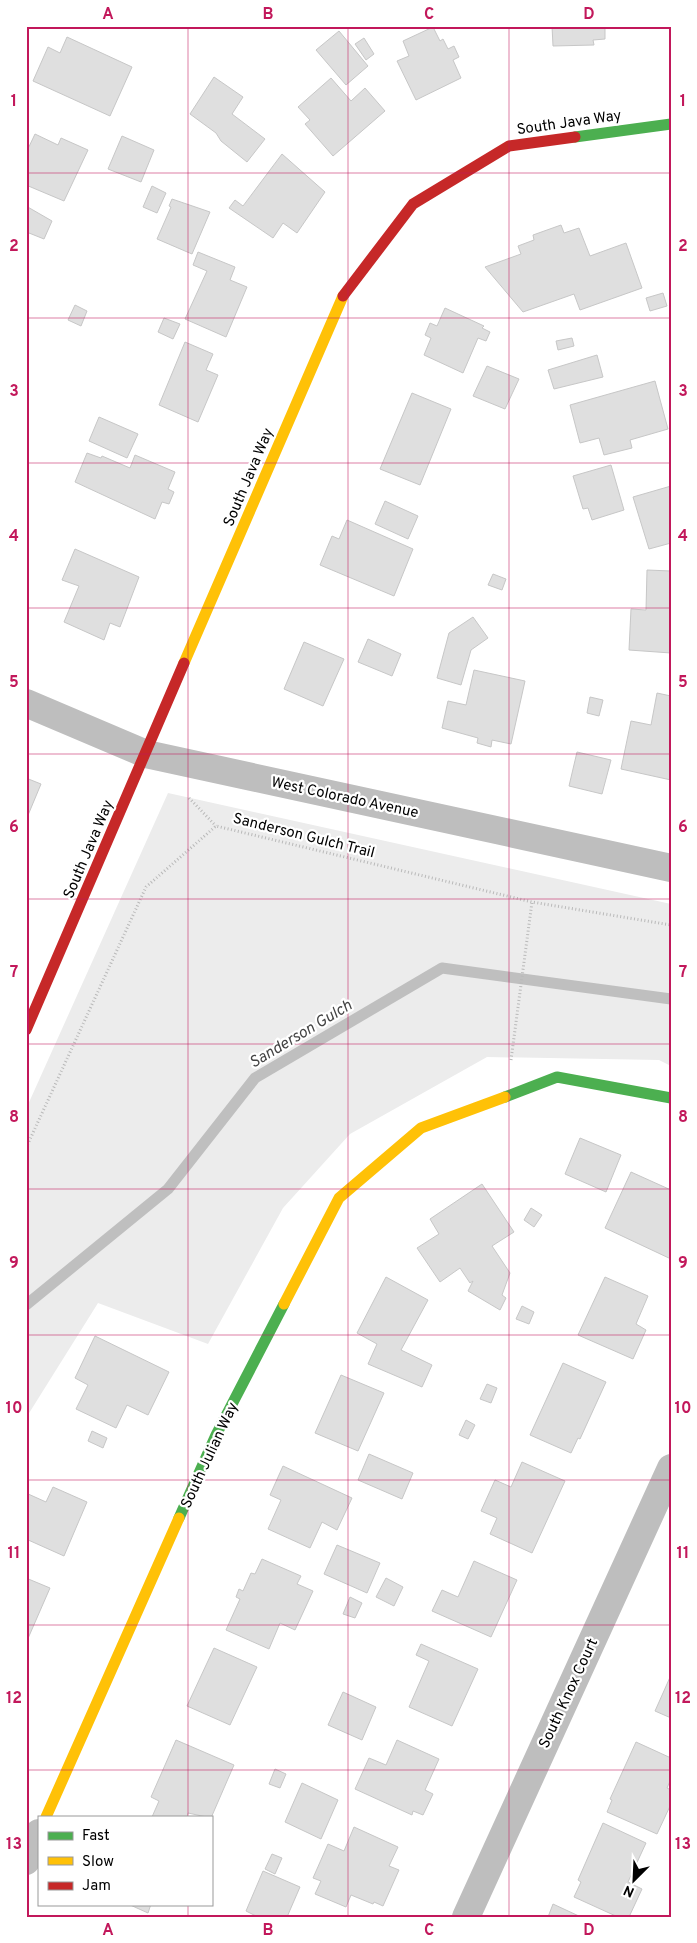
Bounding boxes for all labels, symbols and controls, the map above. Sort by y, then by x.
text: A [102,5,114,25]
text: B [262,5,274,25]
text: C [424,5,434,25]
text: D [583,5,595,25]
text: 1 [11,92,17,112]
text: 1 [680,92,686,112]
street label: South Java Way [516,107,623,140]
text: 2 [9,237,19,257]
text: 2 [678,237,688,257]
text: 3 [9,382,19,402]
text: 3 [678,382,688,402]
street label: South Java Way [220,425,279,530]
text: 4 [9,527,19,547]
text: 4 [678,527,688,547]
text: 5 [9,673,19,693]
text: 5 [678,673,688,693]
street label: West Colorado Avenue [269,774,420,823]
street label: South Java Way [60,797,119,902]
street label: Sanderson Gulch Trail [231,810,376,863]
text: 6 [9,818,19,838]
text: 6 [678,818,688,838]
text: 7 [10,963,18,983]
text: 7 [679,963,687,983]
water label: Sanderson Gulch [246,996,356,1073]
text: 8 [9,1108,19,1128]
text: 8 [678,1108,688,1128]
text: 9 [9,1254,19,1274]
text: 9 [678,1254,688,1274]
text: 10 [6,1399,22,1419]
street label: South Julian Way [177,1399,243,1512]
text: 10 [675,1399,691,1419]
text: 11 [8,1544,20,1564]
text: 11 [677,1544,689,1564]
street label: South Knox Court [536,1636,603,1752]
text: 12 [6,1689,22,1709]
text: 12 [675,1689,691,1709]
legend [38,1816,212,1906]
text: Fast [82,1827,110,1846]
text: 13 [6,1835,22,1855]
text: 13 [675,1835,691,1855]
text: Slow [82,1853,114,1872]
north arrow [610,1856,660,1906]
text: Jam [82,1877,111,1896]
text: N [621,1881,637,1900]
text: A [102,1921,114,1941]
text: B [262,1921,274,1941]
text: C [424,1921,434,1941]
text: D [583,1921,595,1941]

